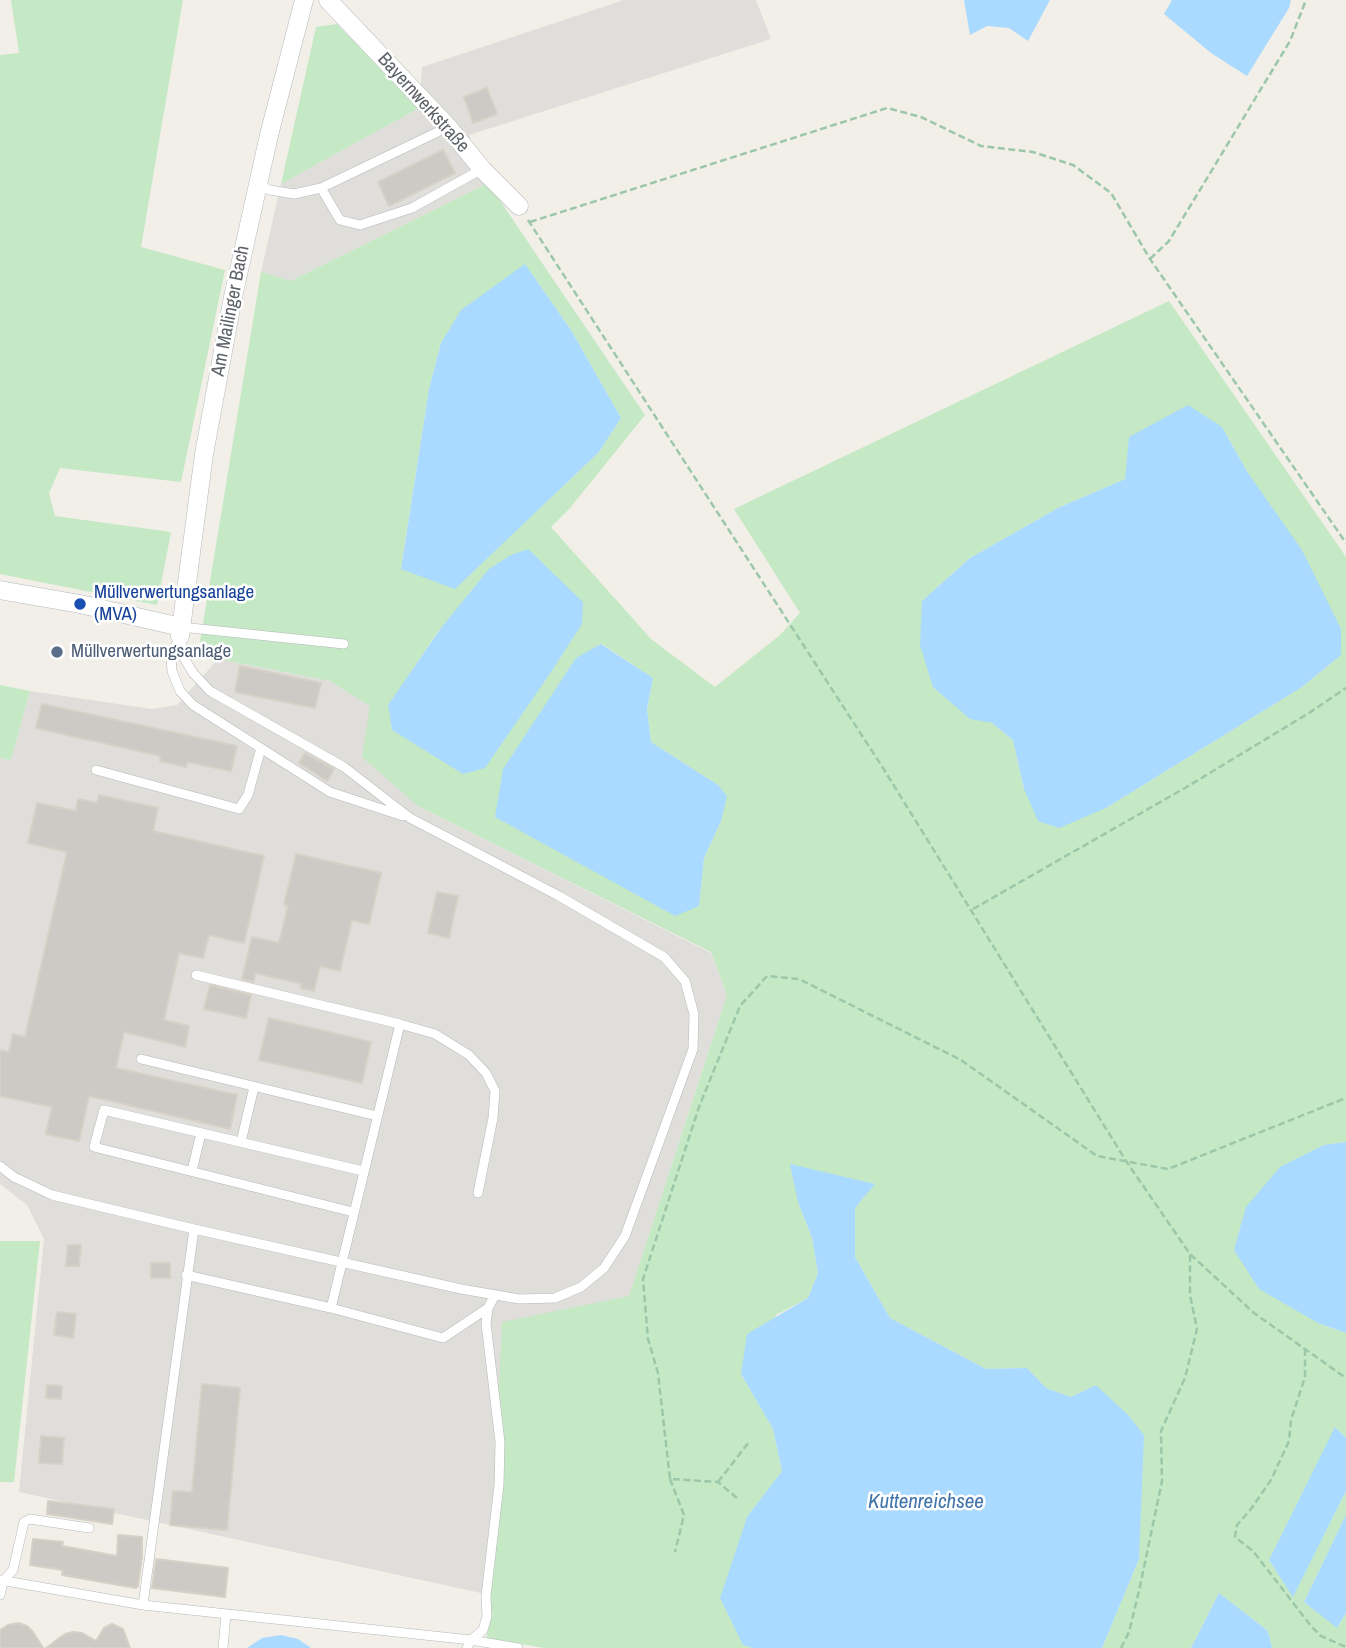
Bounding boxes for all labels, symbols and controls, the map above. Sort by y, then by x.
street label: Bayernwerkstraße [372,48,474,158]
street label: Am Mailinger Bach [207,244,255,378]
place label: Müllverwertungsanlage (MVA) [94,582,254,626]
marker: Müllverwertungsanlage (MVA) [72,596,88,612]
place label: Müllverwertungsanlage [71,641,231,663]
marker: Müllverwertungsanlage [49,644,65,660]
water label: Kuttenreichsee [868,1489,984,1515]

